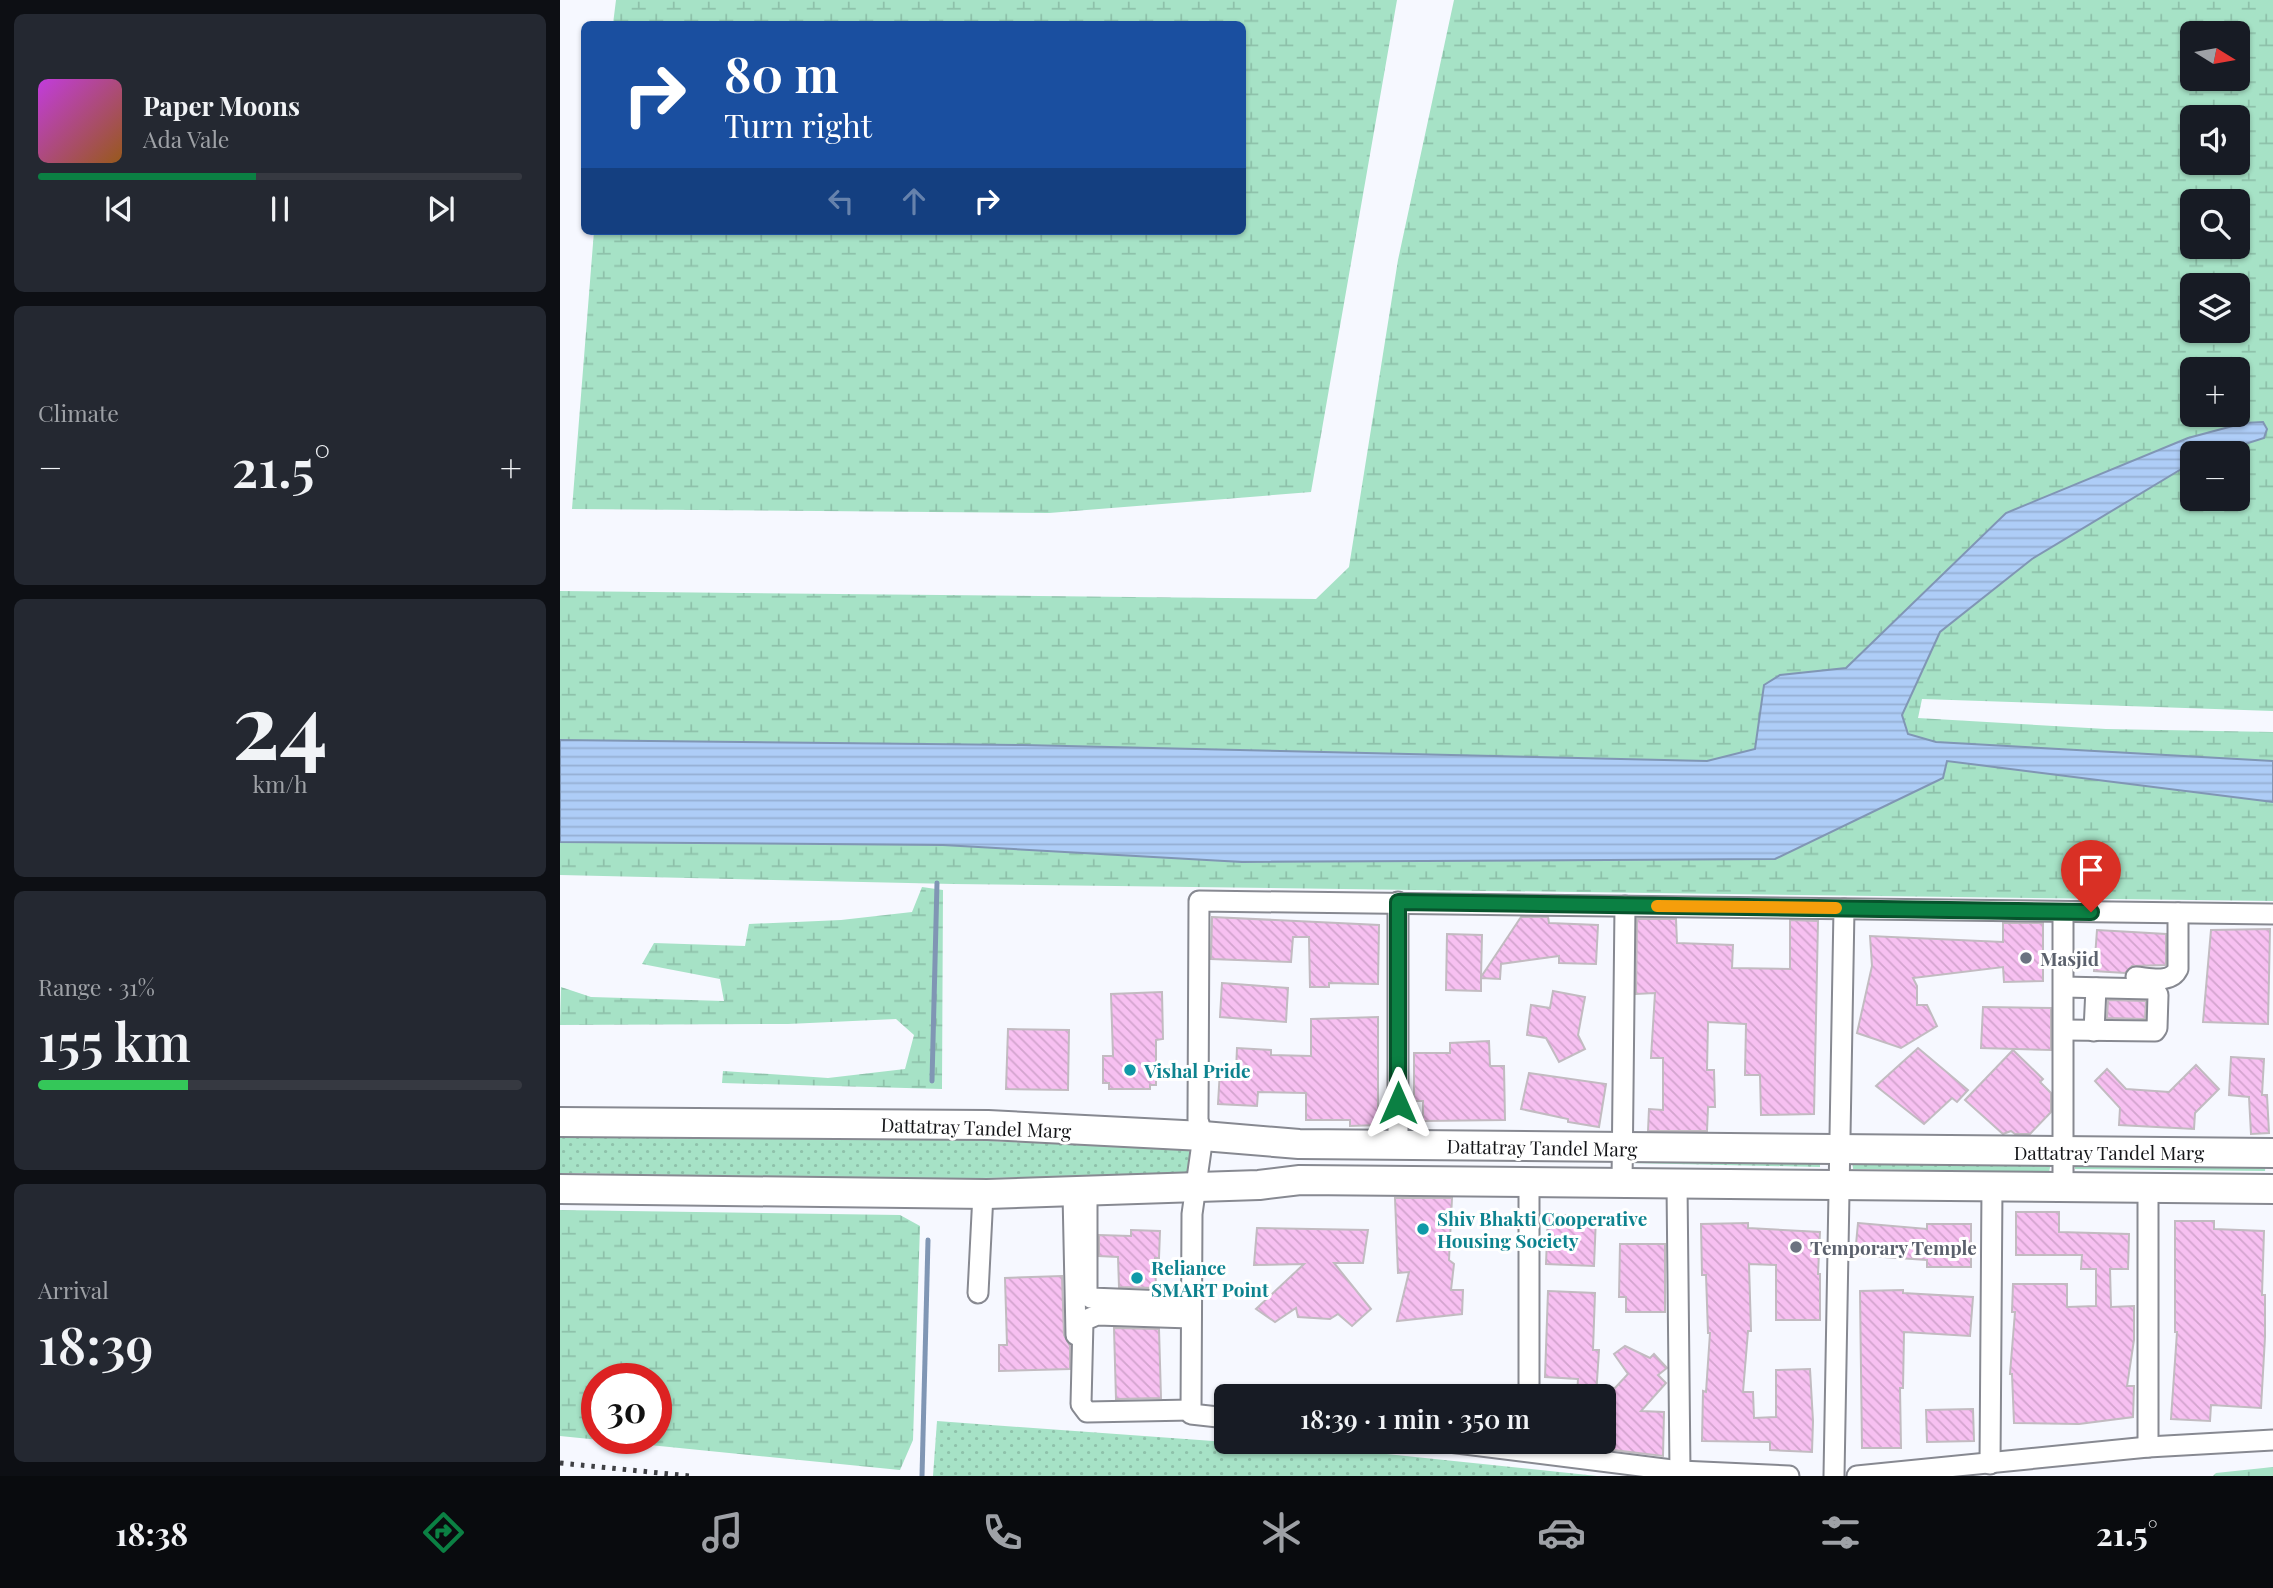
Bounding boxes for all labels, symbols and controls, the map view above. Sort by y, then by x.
north arrow [2180,21,2250,91]
map controls [2180,21,2250,511]
text: 80 m [724,40,839,105]
icon: right [609,49,700,140]
text: Paper Moons [143,88,300,123]
text: Turn right [724,103,872,146]
button: sound [2180,105,2250,175]
text: Ada Vale [143,123,230,154]
icon: left [822,182,860,220]
icon: ahead [895,182,933,220]
icon: right [968,182,1006,220]
button: search [2180,189,2250,259]
icon: previous [100,190,138,228]
icon: pause [261,190,299,228]
icon: next [422,190,460,228]
button: layers [2180,273,2250,343]
button: + [2180,357,2250,427]
text: Climate [38,397,119,428]
text: 21.5° [232,432,331,501]
text: − [38,441,63,492]
text: + [500,441,522,492]
button: − [2180,441,2250,511]
text: 24 [232,662,328,783]
text: km/h [252,768,308,799]
pin [2061,840,2121,912]
icon: arrive [2072,851,2110,889]
place label: Masjid [2040,945,2100,971]
marker: Masjid [2018,950,2034,966]
text: Range · 31% [38,971,155,1002]
text: 155 km [38,1006,191,1075]
place label: Vishal Pride [1143,1057,1251,1083]
marker: Vishal Pride [1122,1062,1138,1078]
position arrow [1361,1066,1435,1140]
street label: Dattatray Tandel Marg [880,1111,1072,1143]
street label: Dattatray Tandel Marg [1446,1132,1638,1162]
street label: Dattatray Tandel Marg [2014,1139,2204,1165]
place label: Shiv Bhakti Cooperative Housing Society [1437,1205,1647,1253]
marker: Shiv Bhakti Cooperative Housing Society [1415,1221,1431,1237]
place label: Temporary Temple [1810,1234,1977,1260]
marker: Temporary Temple [1788,1239,1804,1255]
place label: Reliance SMART Point [1151,1254,1269,1302]
marker: Reliance SMART Point [1129,1270,1145,1286]
text: Arrival [38,1274,109,1305]
text: 18:39 [38,1309,154,1378]
speed limit sign: 30 [581,1363,672,1454]
text: 18:39 · 1 min · 350 m [1300,1401,1530,1436]
icon: directions [419,1508,468,1557]
icon: music [698,1508,747,1557]
icon: phone [978,1508,1027,1557]
icon: climate [1257,1508,1306,1557]
icon: car [1537,1508,1586,1557]
icon: filters [1816,1508,1865,1557]
text: 18:38 [115,1511,188,1554]
text: 21.5° [2096,1511,2158,1554]

